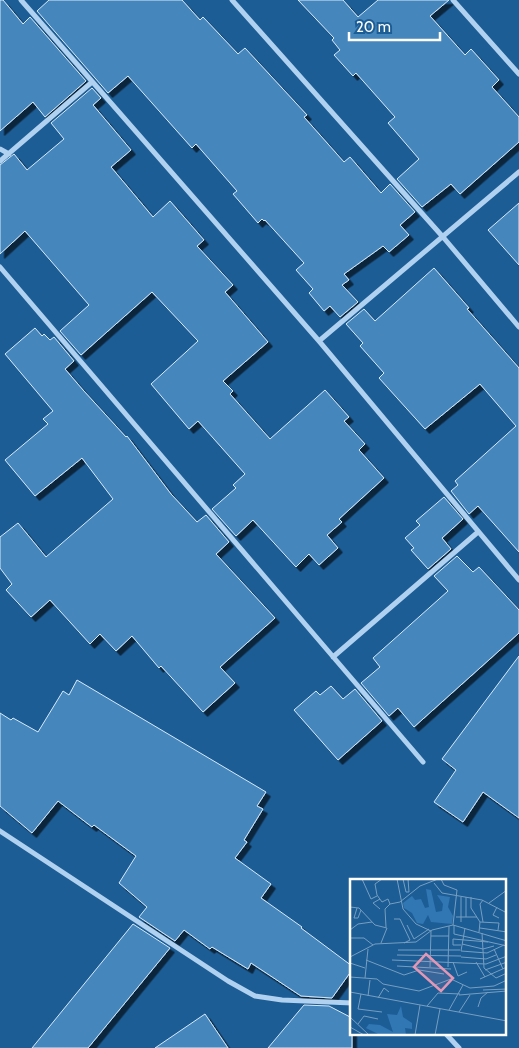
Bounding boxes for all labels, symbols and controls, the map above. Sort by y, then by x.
scale bar [349,10,440,42]
text: 20 m [356,18,391,36]
inset map [350,879,506,1036]

